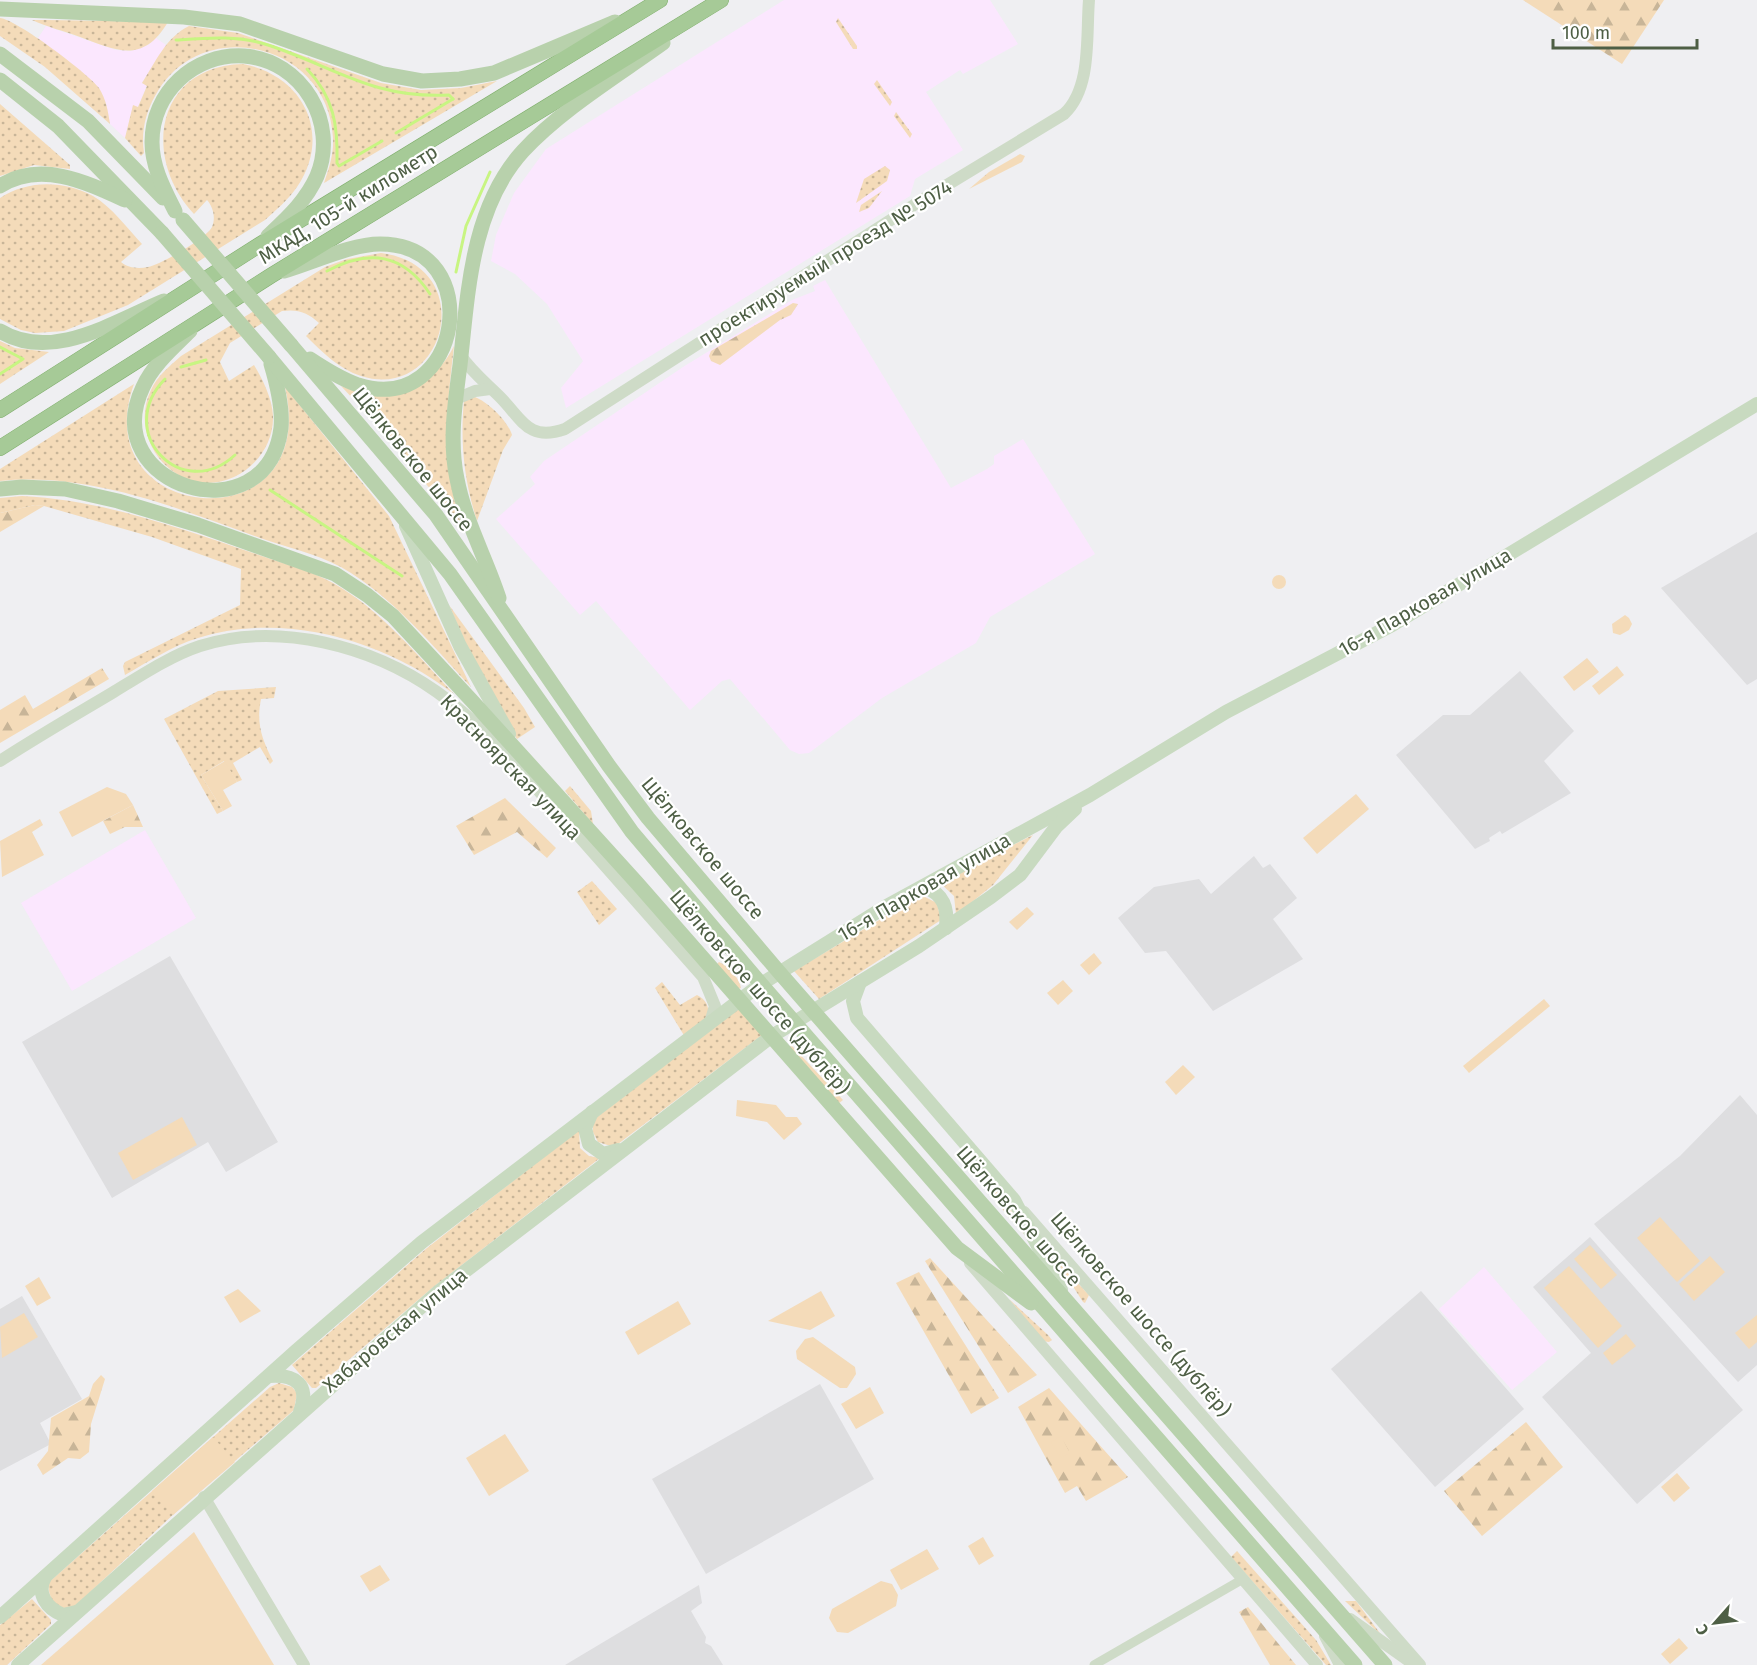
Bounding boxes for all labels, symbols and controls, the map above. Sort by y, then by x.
scale bar [1553,12,1697,50]
text: 100 m [1562,22,1610,44]
street label: МКАД, 105-й километр [254,139,442,269]
street label: проектируемый проезд № 5074 [694,175,957,351]
street label: Щёлковское шоссе [348,382,478,536]
street label: 16-я Парковая улица [1334,543,1516,661]
street label: Красноярская улица [435,689,587,845]
street label: Щёлковское шоссе [637,772,769,924]
street label: 16-я Парковая улица [833,828,1015,946]
street label: Щёлковское шоссе (дублёр) [665,885,855,1099]
street label: Щёлковское шоссе [951,1141,1087,1291]
street label: Щёлковское шоссе (дублёр) [1046,1207,1236,1421]
street label: Хабаровская улица [318,1263,472,1397]
north arrow [1685,1593,1745,1653]
text: С [1691,1621,1713,1638]

